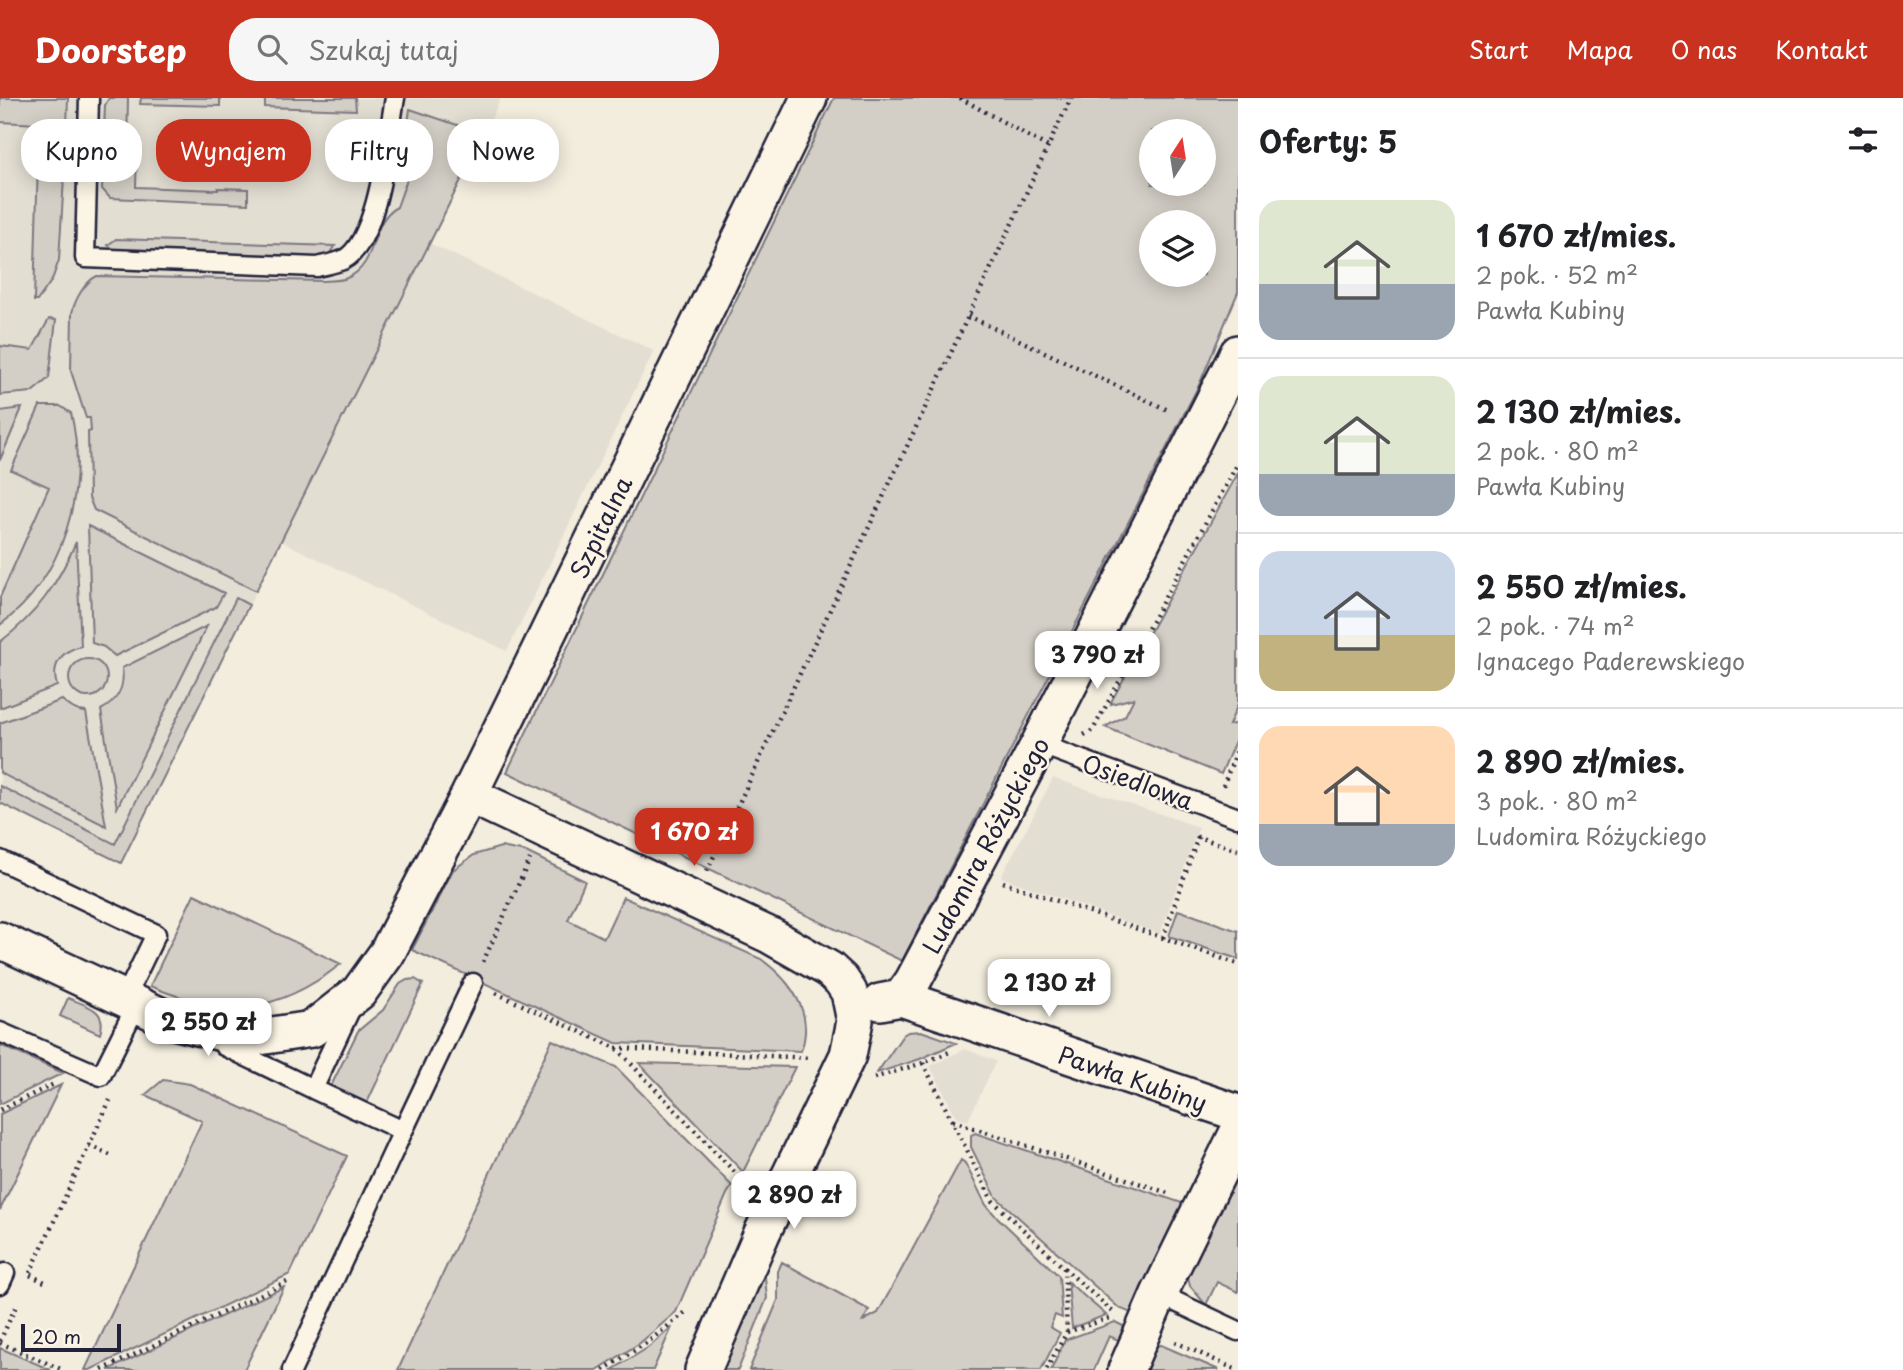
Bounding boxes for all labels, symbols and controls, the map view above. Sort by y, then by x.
search box [229,18,719,81]
text: Doorstep [35,24,187,74]
icon: search [253,30,291,68]
text: Szukaj tutaj [309,30,459,69]
text: Start [1469,31,1529,67]
text: Mapa [1567,31,1633,67]
text: O nas [1671,31,1737,67]
text: Kontakt [1775,31,1868,67]
text: Oferty: 5 [1259,118,1398,163]
chip: Kupno [21,119,142,182]
chip: Wynajem [156,119,311,182]
chip: Filtry [325,119,433,182]
chip: Nowe [447,119,559,182]
north arrow [1139,119,1216,196]
map controls [1139,119,1216,287]
icon: filters [1844,121,1882,159]
button: layers [1139,210,1216,287]
text: 1 670 zł/mies. [1476,212,1676,257]
icon: home [1315,228,1399,312]
text: 2 pok. · 52 m² [1476,257,1638,292]
text: Pawła Kubiny [1476,292,1625,327]
text: 2 130 zł/mies. [1476,388,1682,433]
icon: home [1315,404,1399,488]
text: 2 pok. · 80 m² [1476,433,1639,468]
text: Pawła Kubiny [1476,468,1625,503]
street label: Szpitalna [560,470,640,584]
text: 2 550 zł/mies. [1476,563,1687,608]
icon: home [1315,579,1399,663]
text: 2 pok. · 74 m² [1476,608,1635,643]
pin: 3 790 zł [1025,632,1169,691]
text: 3 790 zł [1051,636,1143,671]
text: Ignacego Paderewskiego [1476,643,1745,678]
street label: Ludomira Różyckiego [913,730,1057,960]
text: 2 890 zł/mies. [1476,738,1685,783]
street label: Osiedlowa [1078,744,1199,818]
icon: home [1315,754,1399,838]
text: 3 pok. · 80 m² [1476,783,1638,818]
pin: 1 670 zł [622,808,766,868]
text: 1 670 zł [651,813,737,848]
text: Ludomira Różyckiego [1476,818,1707,853]
pin: 2 130 zł [977,960,1121,1019]
text: 2 130 zł [1004,964,1094,999]
pin: 2 550 zł [136,998,280,1058]
text: 2 550 zł [161,1003,255,1038]
street label: Pawła Kubiny [1054,1036,1212,1120]
pin: 2 890 zł [722,1172,866,1231]
text: 2 890 zł [747,1176,841,1211]
scale bar [21,1321,121,1353]
text: 20 m [32,1322,81,1350]

